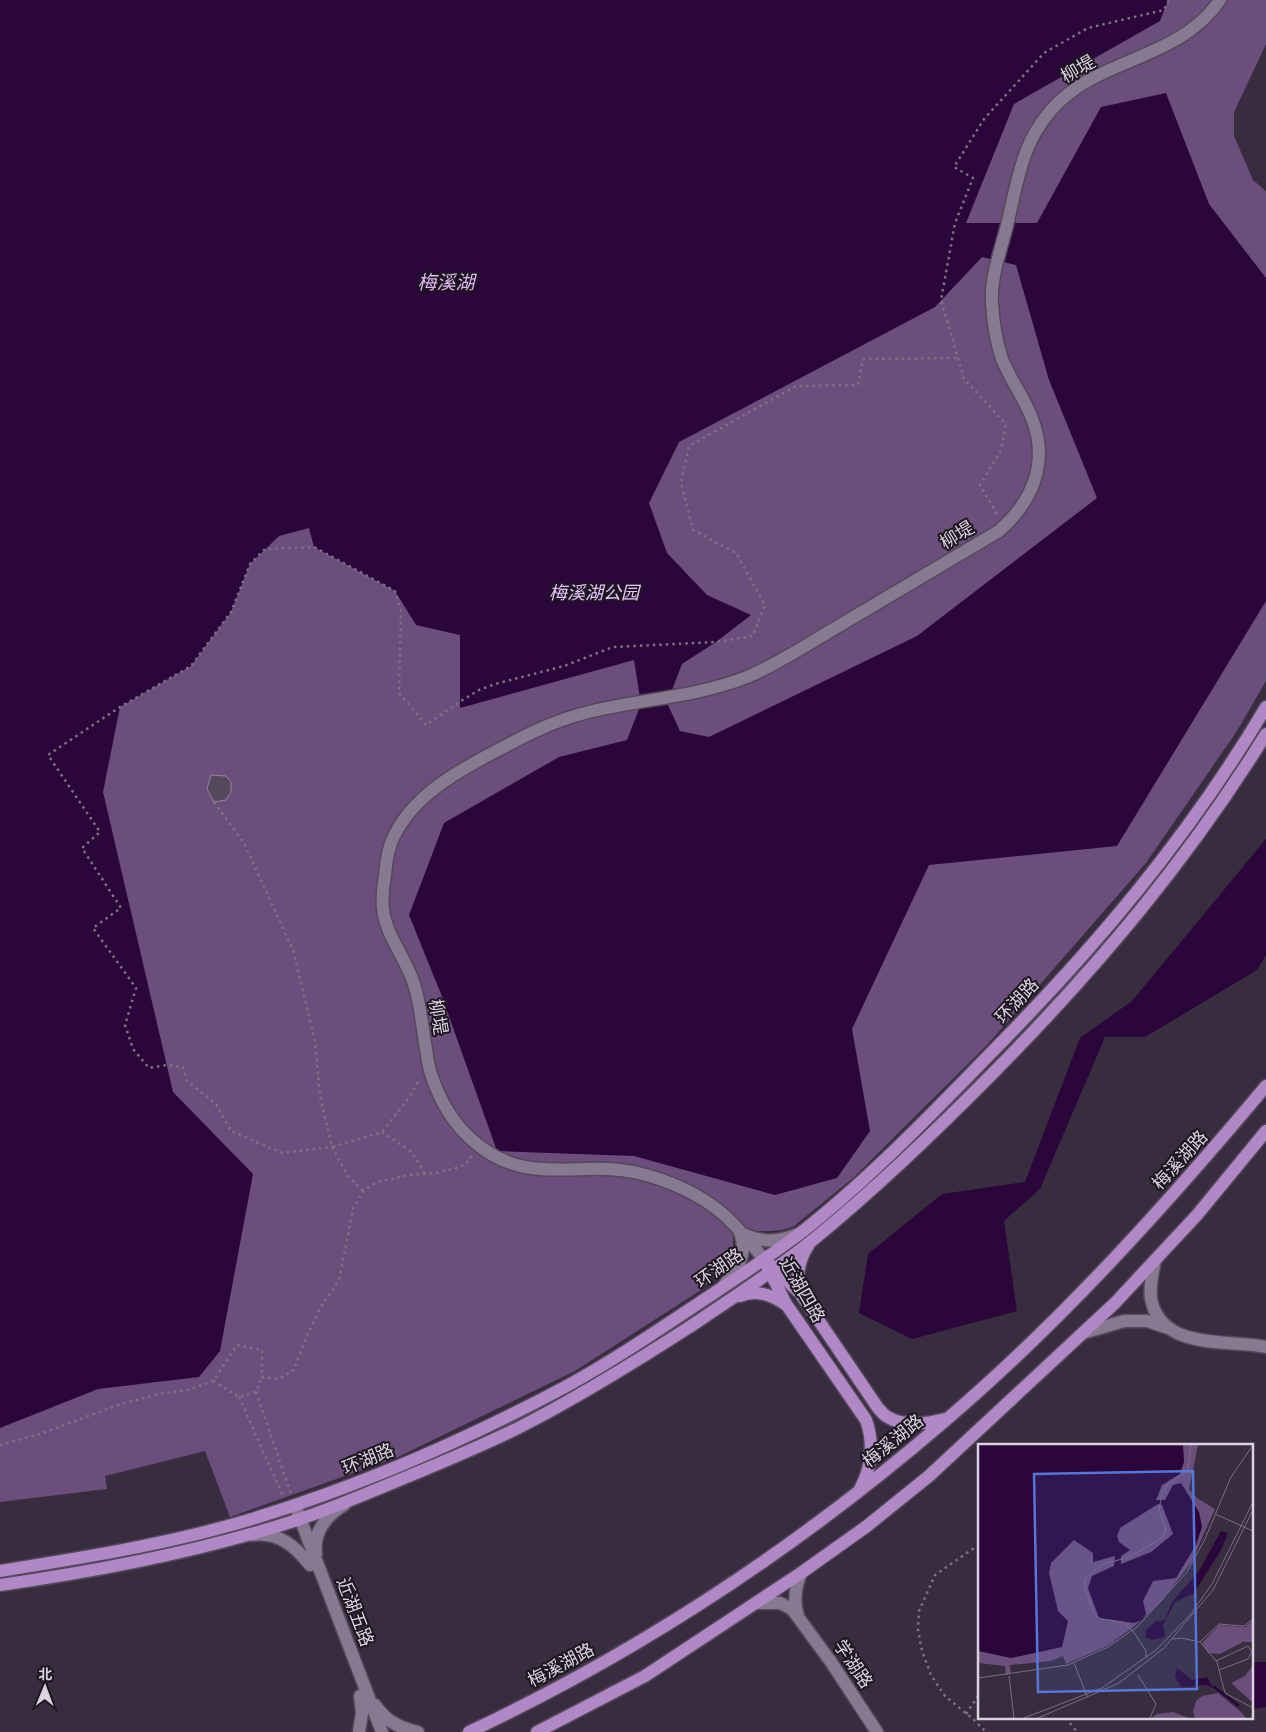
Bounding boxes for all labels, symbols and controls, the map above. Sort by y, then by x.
street label: 柳堤 [1057,50,1099,88]
water label: 梅溪湖 [417,271,477,294]
street label: 柳堤 [936,516,978,554]
park label: 梅溪湖公园 [549,582,642,604]
street label: 环湖路 [991,974,1043,1028]
street label: 柳堤 [424,997,452,1037]
street label: 梅溪湖路 [1148,1126,1212,1194]
street label: 环湖路 [691,1244,747,1292]
street label: 近湖四路 [774,1253,830,1327]
street label: 梅溪湖路 [858,1410,928,1472]
street label: 环湖路 [339,1439,397,1479]
inset map [978,1444,1254,1720]
street label: 近湖五路 [332,1574,378,1650]
street label: 学湖路 [829,1635,877,1693]
street label: 梅溪湖路 [524,1638,598,1692]
north arrow [20,1662,70,1712]
text: 北 [38,1665,52,1683]

